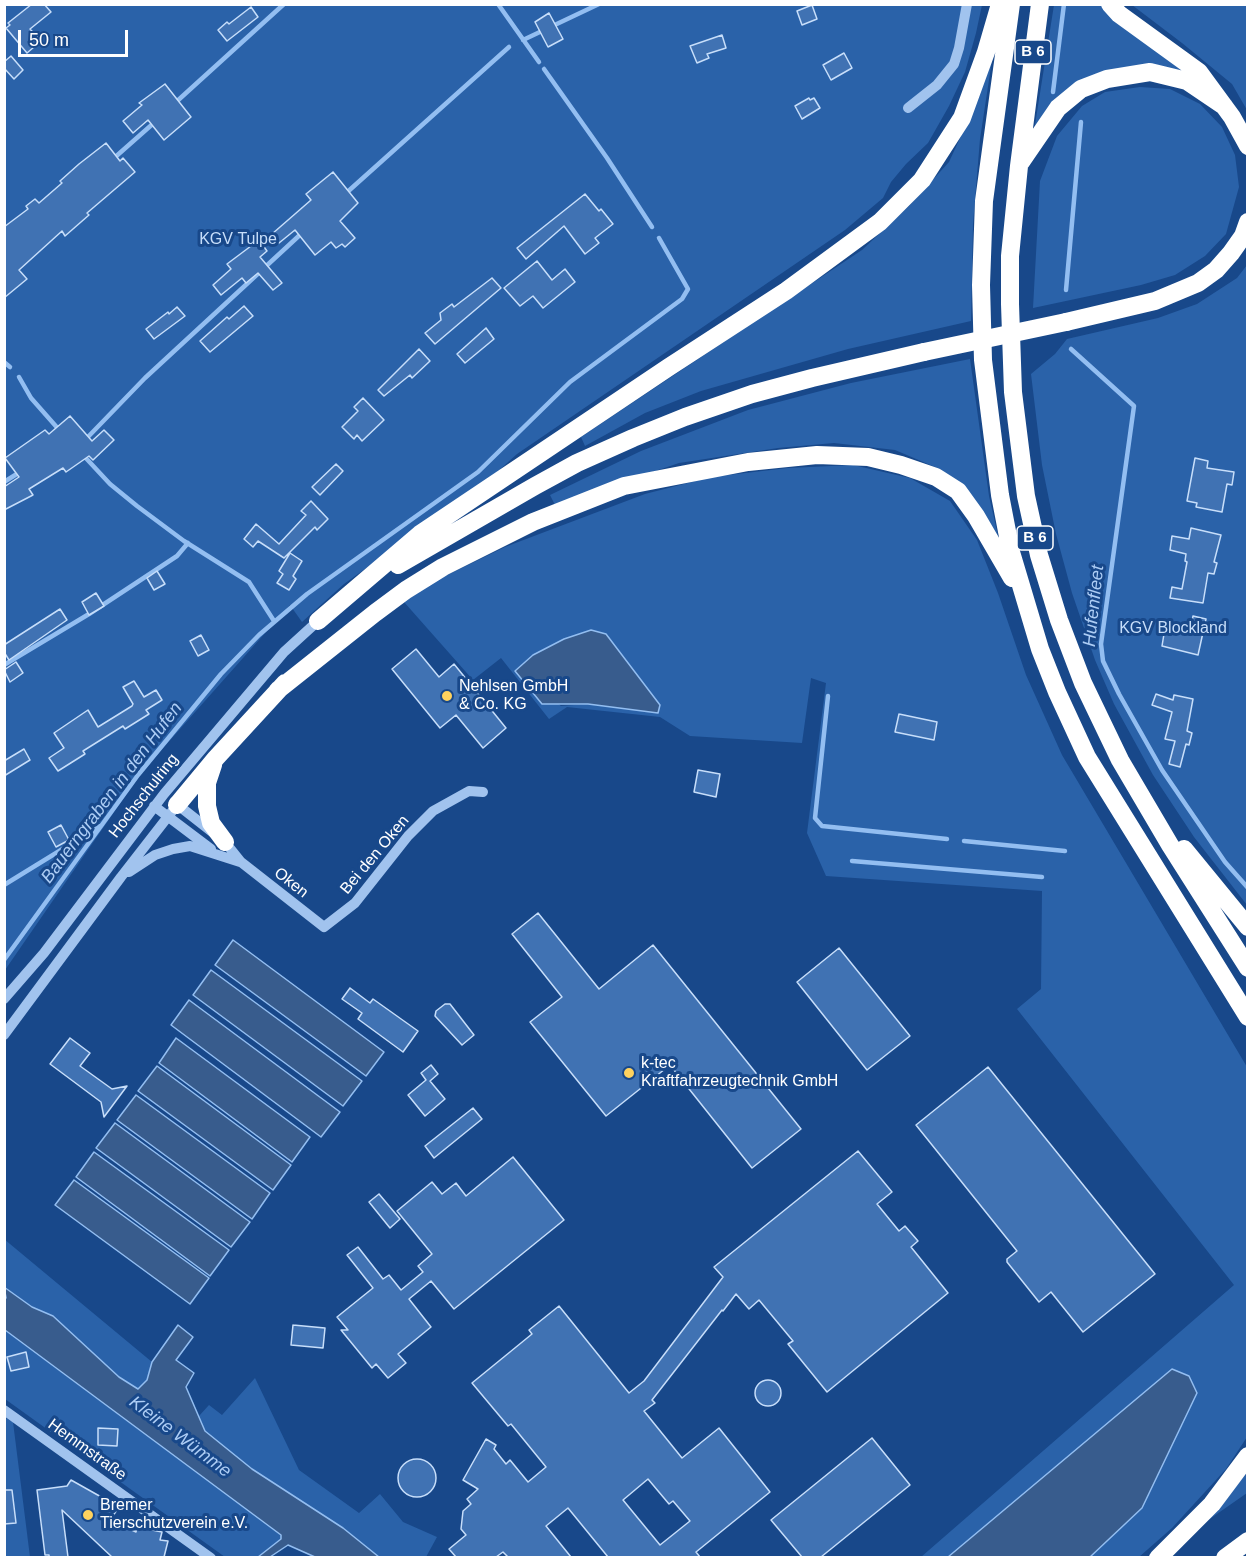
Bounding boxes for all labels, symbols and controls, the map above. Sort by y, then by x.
scale bar [21,18,130,56]
text: 50 m [29,30,69,50]
road number: B 6 [1015,40,1051,64]
park label: KGV Tulpe [199,230,277,250]
road number: B 6 [1017,526,1053,550]
water label: Hufenfleet [1079,564,1109,648]
park label: KGV Blockland [1119,619,1227,639]
place label: Nehlsen GmbH & Co. KG [459,677,568,715]
marker: Nehlsen GmbH & Co. KG [440,689,454,703]
water label: Bauerngraben in den Hufen [37,698,187,888]
street label: Hochschulring [105,750,183,842]
street label: Bei den Oken [336,812,414,898]
street label: Oken [270,864,312,902]
place label: k-tec Kraftfahrzeugtechnik GmbH [641,1054,838,1092]
marker: k-tec Kraftfahrzeugtechnik GmbH [622,1066,636,1080]
water label: Kleine Wümme [125,1392,235,1482]
street label: Hemmstraße [44,1415,130,1485]
place label: Bremer Tierschutzverein e.V. [100,1496,248,1534]
marker: Bremer Tierschutzverein e.V. [81,1508,95,1522]

